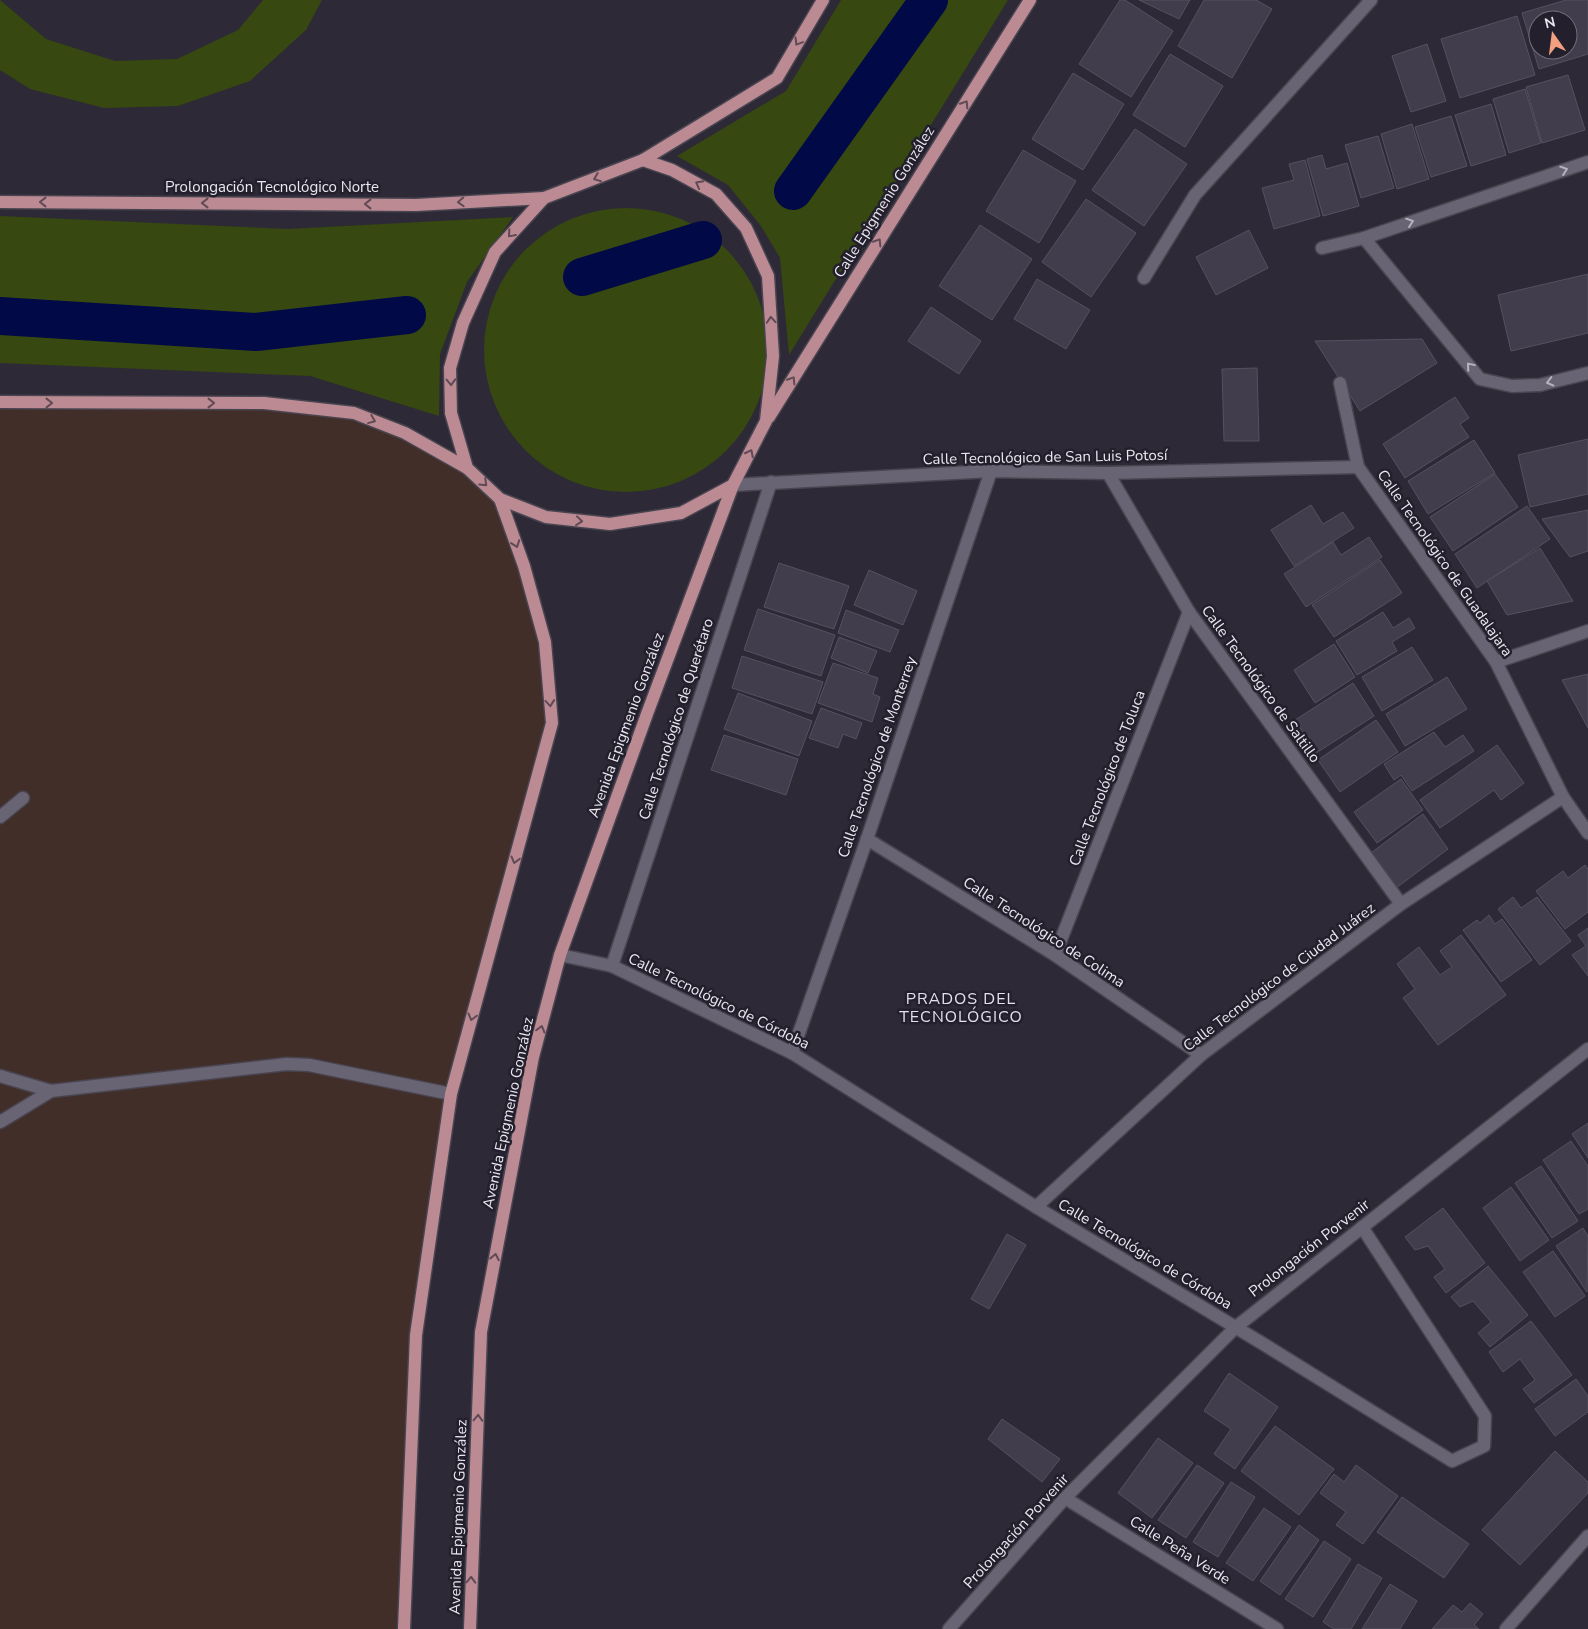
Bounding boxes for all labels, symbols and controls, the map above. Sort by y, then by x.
north arrow [1528,10,1578,60]
text: N [1543,12,1557,33]
one-way arrow [795,36,805,45]
one-way arrow [958,101,968,110]
street label: Calle Epigmenio González [829,122,939,282]
one-way arrow [1559,166,1568,176]
one-way arrow [593,172,602,182]
street label: Prolongación Tecnológico Norte [165,177,379,197]
one-way arrow [695,180,704,190]
one-way arrow [38,197,46,207]
one-way arrow [456,197,464,208]
one-way arrow [201,198,208,208]
one-way arrow [363,199,371,209]
one-way arrow [1405,218,1414,228]
one-way arrow [508,228,517,237]
one-way arrow [872,239,882,248]
one-way arrow [765,316,776,324]
one-way arrow [1467,363,1475,372]
one-way arrow [786,376,795,385]
one-way arrow [1546,376,1555,387]
one-way arrow [445,378,456,386]
one-way arrow [45,398,53,408]
one-way arrow [208,398,215,408]
one-way arrow [367,414,376,424]
street label: Calle Tecnológico de San Luis Potosí [922,445,1169,469]
one-way arrow [744,449,754,458]
street label: Calle Tecnológico de Guadalajara [1373,466,1517,660]
one-way arrow [478,477,487,486]
one-way arrow [576,515,584,526]
one-way arrow [510,540,520,548]
street label: Calle Tecnológico de Saltillo [1197,601,1325,767]
street label: Calle Tecnológico de Querétaro [634,616,718,822]
street label: Avenida Epigmenio González [583,630,669,820]
street label: Calle Tecnológico de Monterrey [833,653,921,860]
street label: Calle Tecnológico de Toluca [1064,687,1150,869]
one-way arrow [544,699,555,707]
one-way arrow [510,856,521,865]
street label: Calle Tecnológico de Colima [959,872,1129,992]
street label: Calle Tecnológico de Ciudad Juárez [1179,898,1379,1056]
street label: Calle Tecnológico de Córdoba [625,948,813,1054]
district label: PRADOS DEL TECNOLÓGICO [899,988,1023,1028]
one-way arrow [468,1012,478,1020]
street label: Avenida Epigmenio González [478,1015,538,1211]
one-way arrow [535,1025,545,1033]
street label: Calle Tecnológico de Córdoba [1054,1194,1236,1314]
street label: Prolongación Porvenir [1244,1194,1374,1302]
one-way arrow [490,1252,500,1261]
one-way arrow [472,1414,483,1422]
street label: Avenida Epigmenio González [445,1419,471,1615]
street label: Prolongación Porvenir [959,1469,1073,1593]
street label: Calle Peña Verde [1126,1511,1234,1589]
one-way arrow [466,1576,477,1584]

